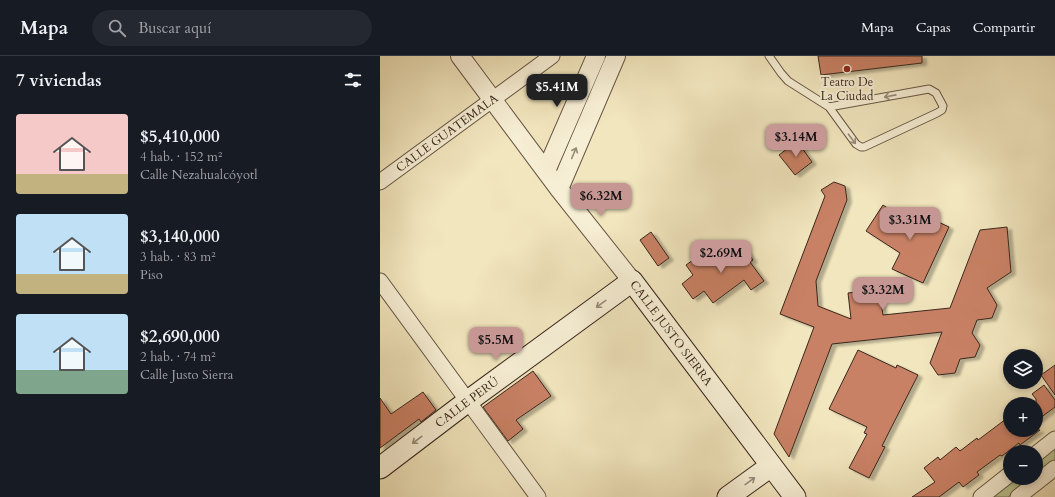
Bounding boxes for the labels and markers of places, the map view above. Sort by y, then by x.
marker: Teatro De La Ciudad [842,64,852,74]
pin: $5.41M [524,74,590,108]
place label: Teatro De La Ciudad [821,74,874,104]
pin: $3.14M [763,124,829,158]
pin: $6.32M [568,183,634,217]
pin: $3.31M [877,207,943,241]
pin: $2.69M [688,240,754,274]
pin: $3.32M [850,277,916,311]
pin: $5.5M [468,327,524,361]

